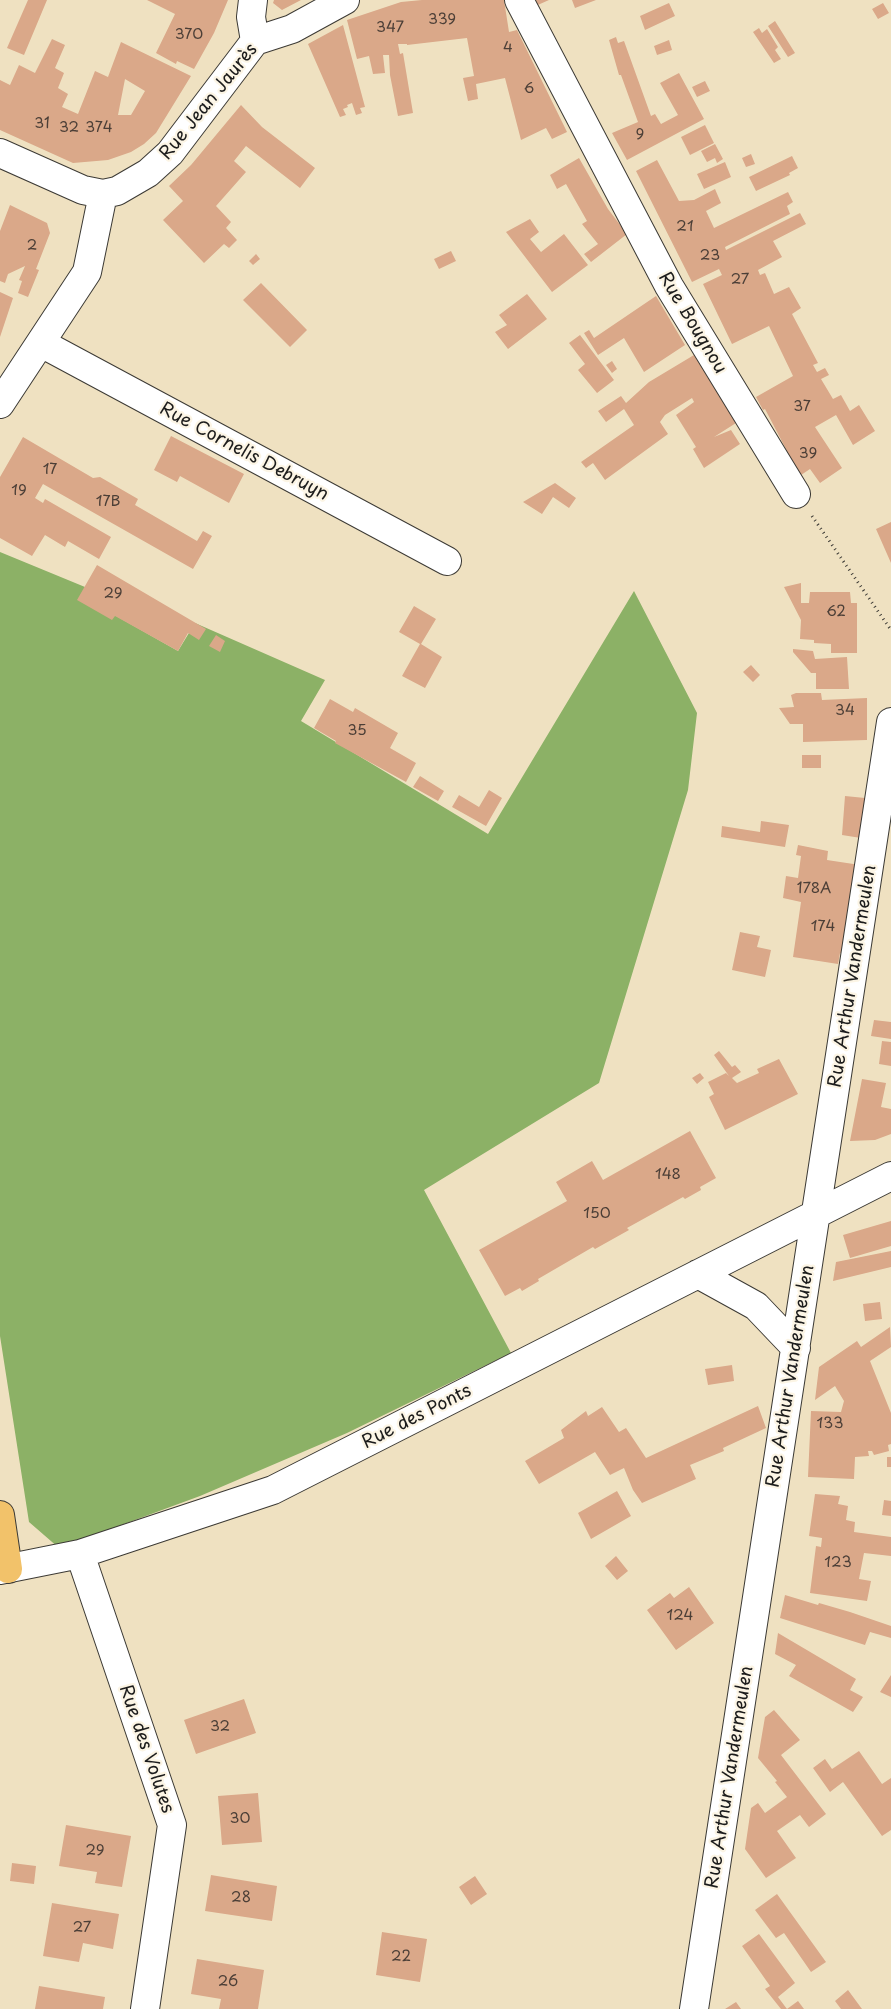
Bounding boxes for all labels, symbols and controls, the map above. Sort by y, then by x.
house number: 339 [428,11,456,29]
house number: 347 [376,19,404,37]
house number: 370 [175,26,203,44]
street label: Rue Jean Jaurès [155,39,263,165]
house number: 4 [503,39,513,57]
house number: 6 [524,80,534,98]
house number: 31 [34,115,50,133]
house number: 32 [59,119,79,137]
house number: 374 [85,119,113,137]
house number: 9 [636,126,644,144]
house number: 21 [676,218,694,236]
house number: 2 [27,237,37,255]
house number: 23 [700,247,720,265]
street label: Rue Bougnou [653,268,731,378]
house number: 27 [731,271,749,289]
street label: Rue Cornelis Debruyn [156,398,332,506]
house number: 37 [793,398,811,416]
house number: 39 [799,445,817,463]
house number: 17 [43,461,57,479]
house number: 19 [11,482,27,500]
house number: 17B [96,493,120,511]
house number: 29 [103,585,123,603]
house number: 62 [826,603,846,621]
house number: 34 [835,702,855,720]
house number: 35 [347,722,367,740]
street label: Rue Arthur Vandermeulen [825,863,881,1089]
house number: 178A [797,880,831,898]
house number: 174 [811,918,835,936]
house number: 148 [655,1166,681,1184]
house number: 150 [583,1205,611,1223]
street label: Rue Arthur Vandermeulen [763,1263,819,1489]
street label: Rue des Ponts [359,1380,475,1454]
house number: 133 [817,1415,843,1433]
house number: 123 [824,1554,852,1572]
house number: 124 [667,1607,693,1625]
street label: Rue Arthur Vandermeulen [702,1664,758,1890]
street label: Rue des Volutes [114,1682,178,1816]
house number: 32 [210,1718,230,1736]
house number: 30 [230,1810,250,1828]
house number: 29 [85,1842,105,1860]
house number: 28 [231,1889,251,1907]
house number: 27 [73,1919,91,1937]
house number: 22 [391,1948,411,1966]
house number: 26 [218,1973,238,1991]

